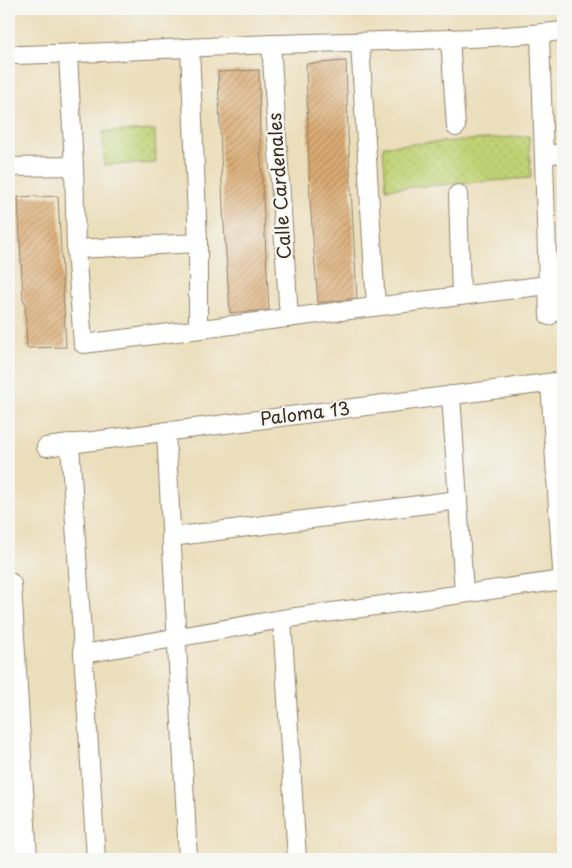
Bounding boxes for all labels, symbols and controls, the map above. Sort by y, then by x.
street label: Calle Cardenales [260,112,297,260]
street label: Paloma 13 [258,394,351,431]

